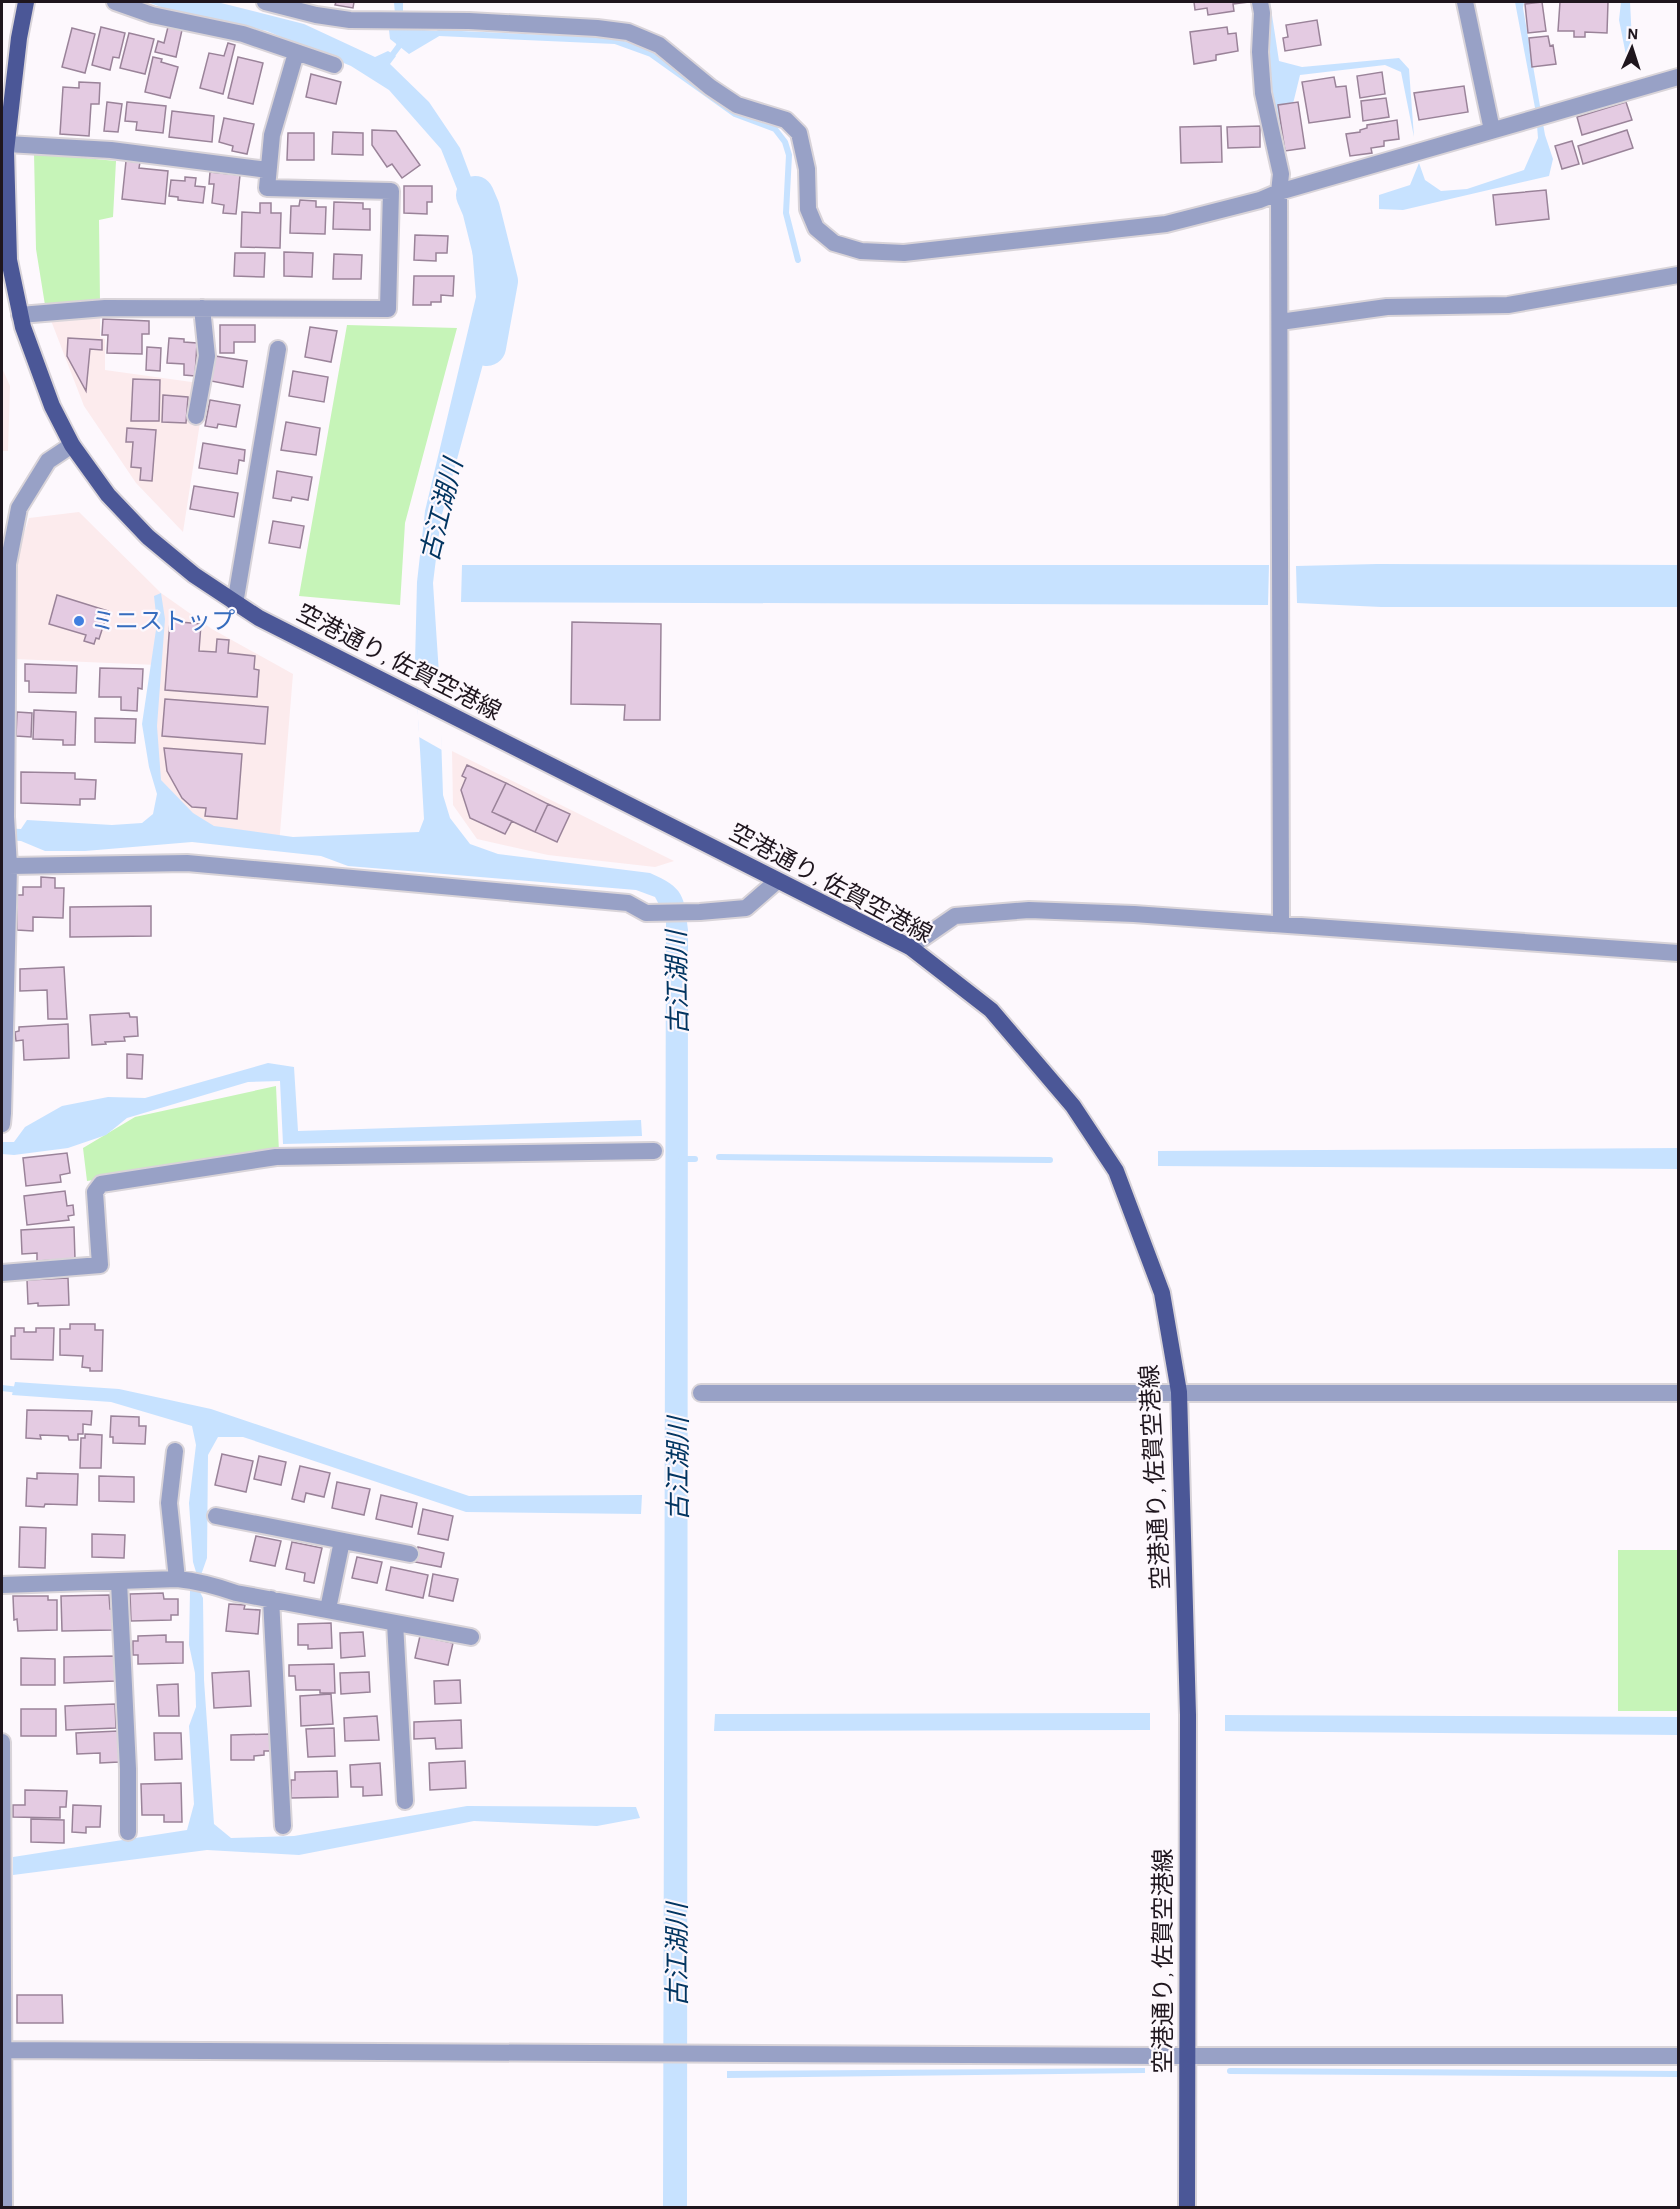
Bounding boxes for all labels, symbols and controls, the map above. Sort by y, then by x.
north arrow [1602,18,1662,78]
text: N [1627,26,1639,42]
water label: 古江湖川 [416,453,468,564]
street label: 空港通り, 佐賀空港線 [293,599,505,725]
place label: ミニストップ [91,609,235,634]
marker: ミニストップ [72,614,86,628]
street label: 空港通り, 佐賀空港線 [725,819,937,947]
water label: 古江湖川 [663,928,692,1035]
street label: 空港通り, 佐賀空港線 [1136,1364,1174,1590]
water label: 古江湖川 [665,1414,692,1521]
street label: 空港通り, 佐賀空港線 [1150,1848,1176,2074]
water label: 古江湖川 [664,1900,691,2007]

